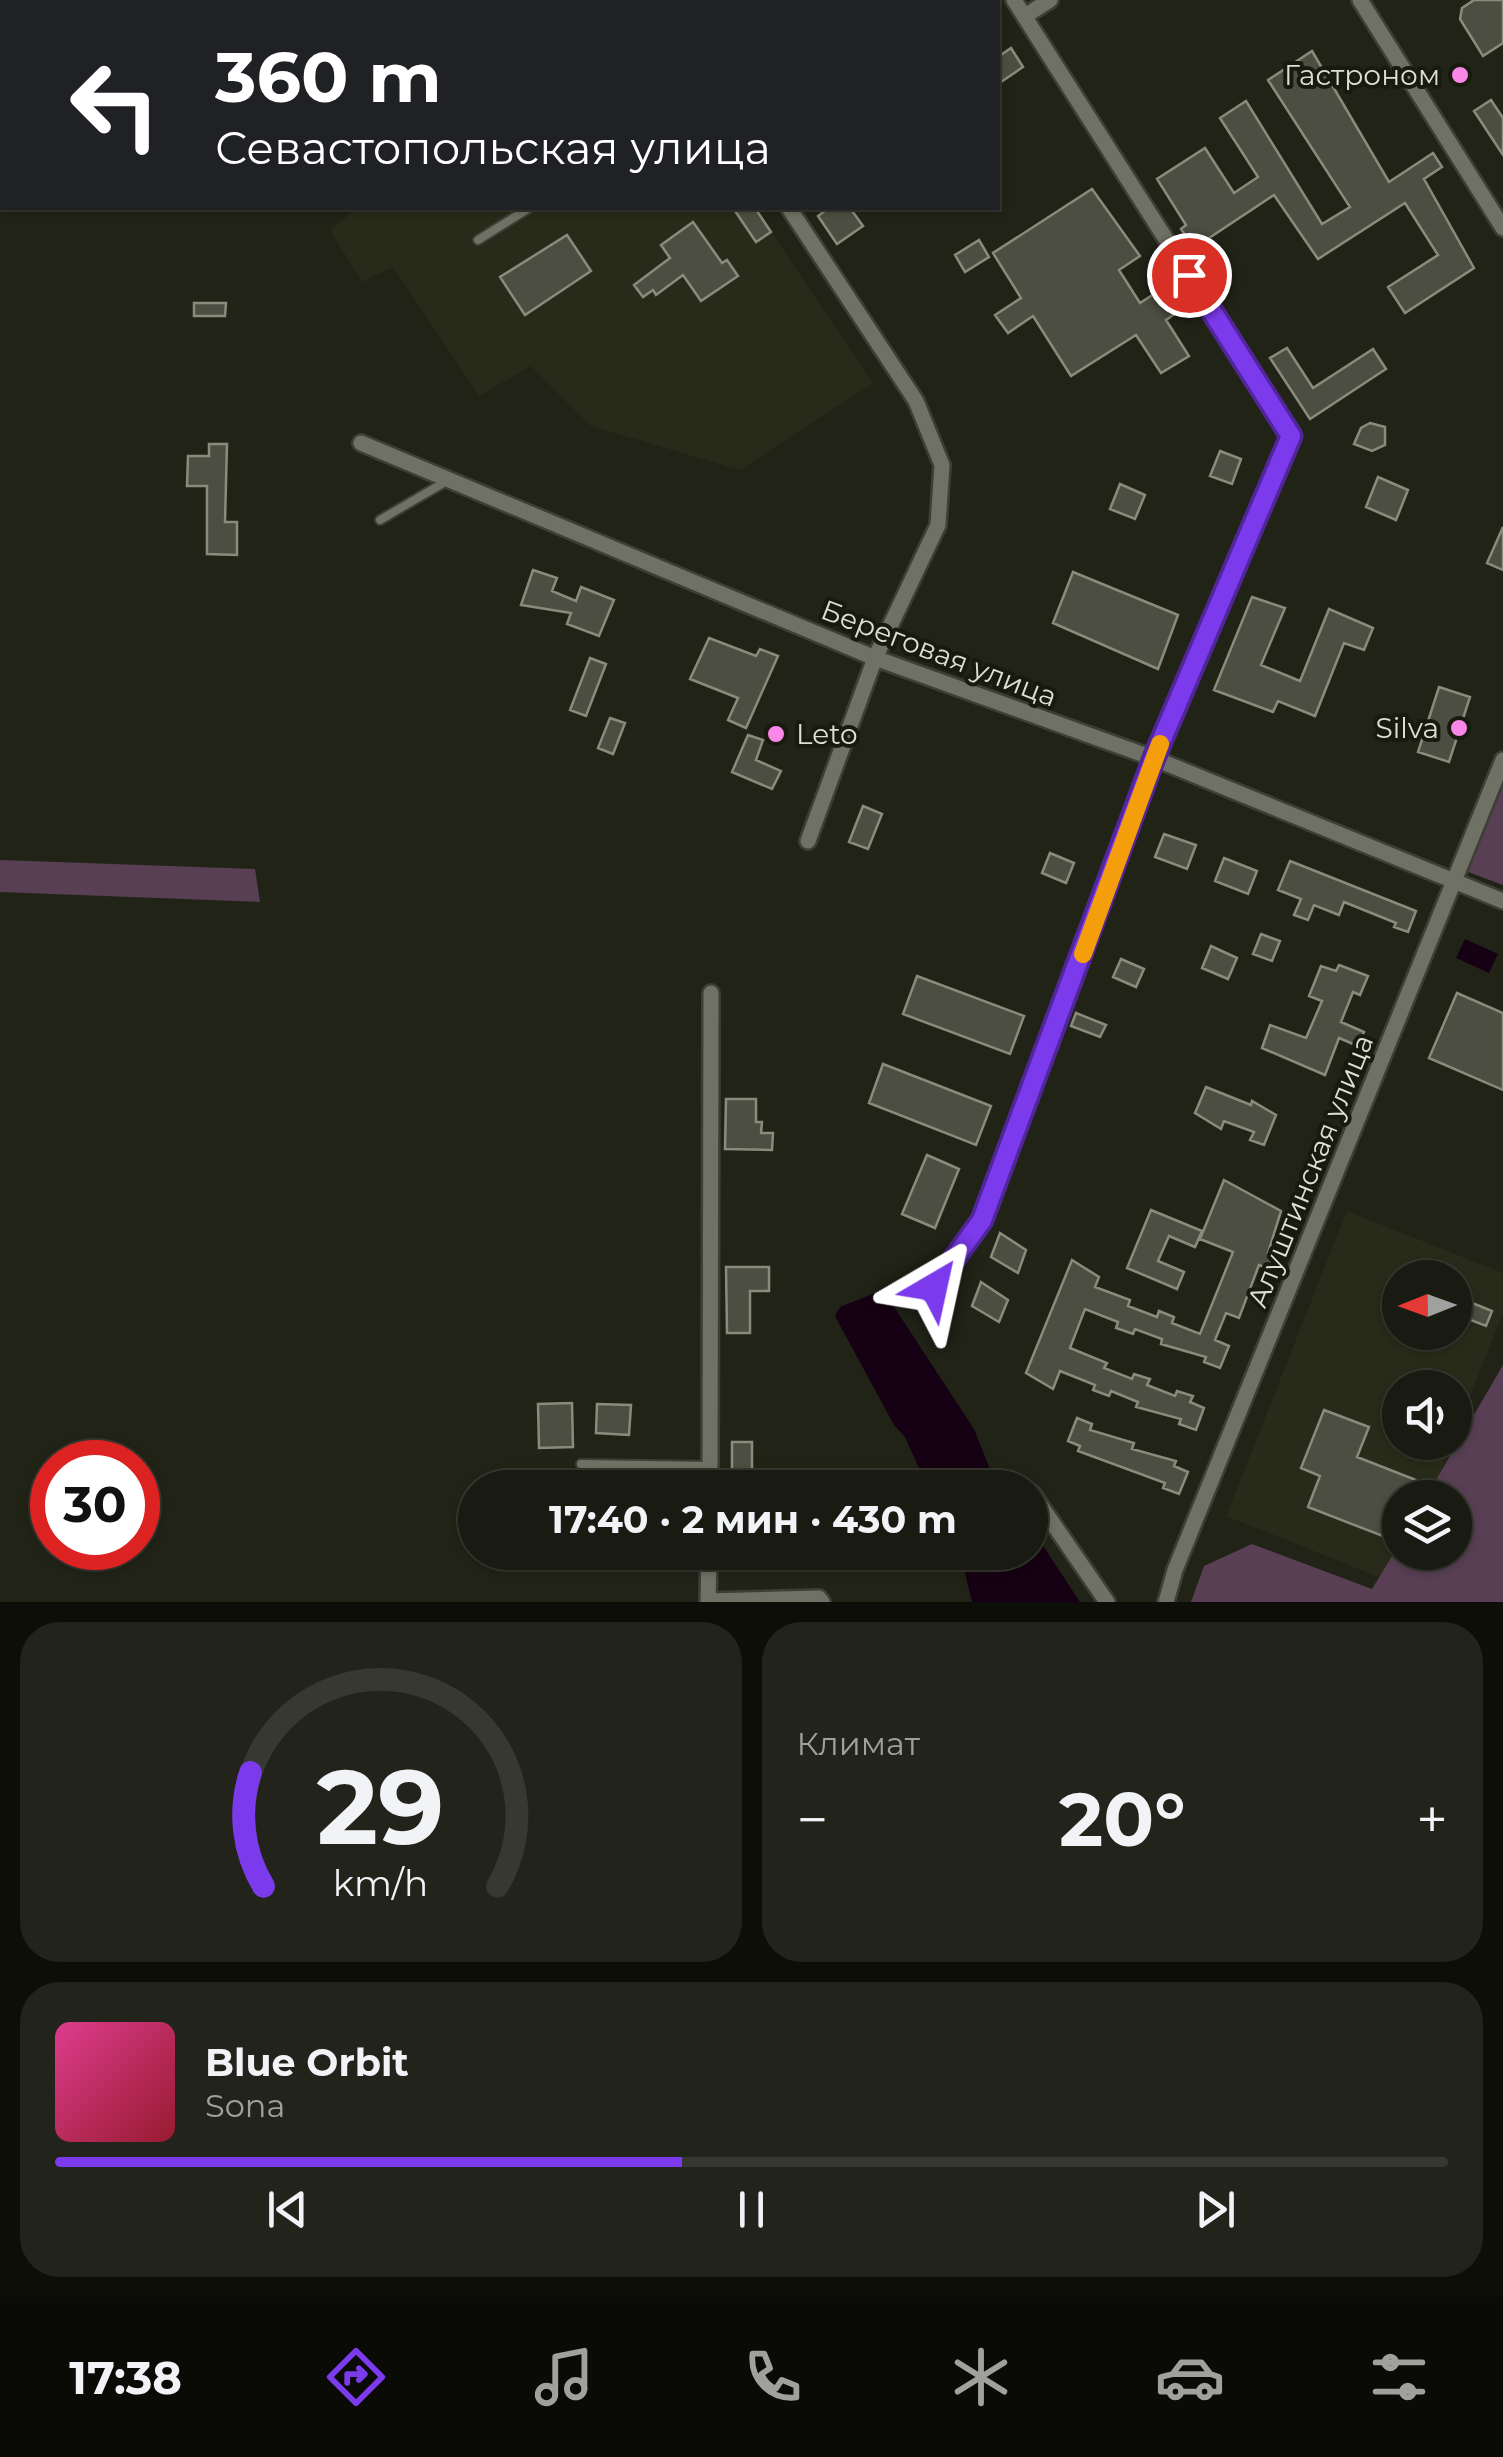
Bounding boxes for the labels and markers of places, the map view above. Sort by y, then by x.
place label: Гастроном [1284,58,1440,92]
marker: Гастроном [1449,64,1471,86]
pin [1147,233,1232,318]
place label: Silva [1376,711,1439,745]
place label: Leto [796,717,858,751]
marker: Silva [1448,717,1470,739]
marker: Leto [765,723,787,745]

